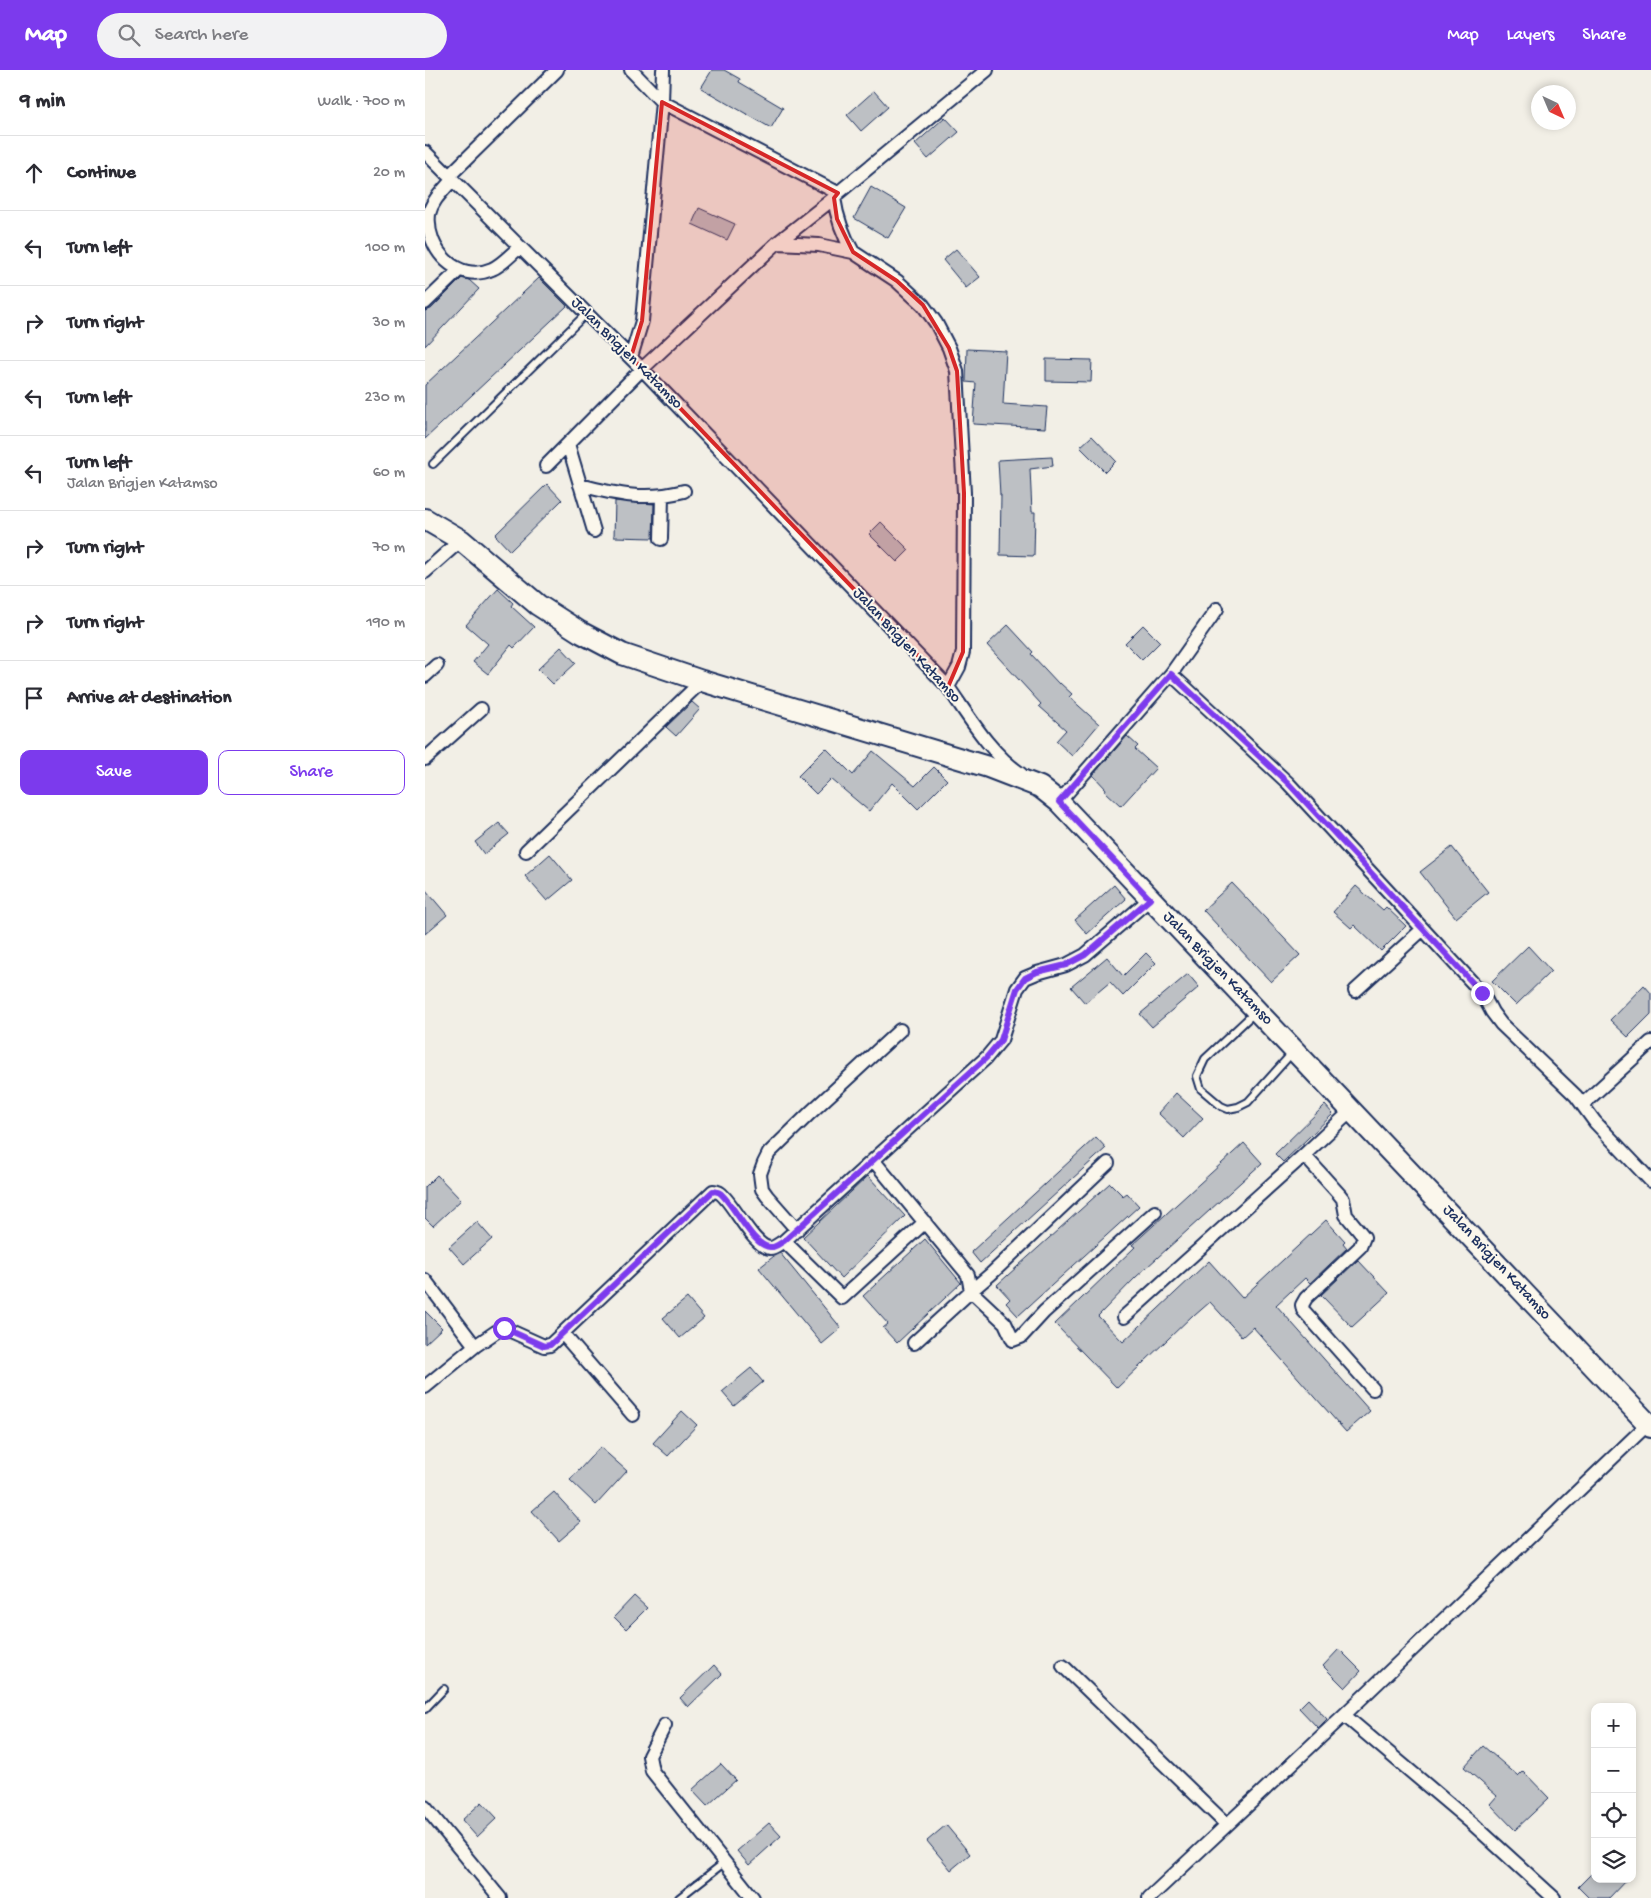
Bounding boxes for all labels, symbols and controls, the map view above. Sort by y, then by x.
search box [97,13,447,58]
text: Map [25,21,67,50]
icon: search [115,21,143,49]
text: Search here [155,24,248,47]
text: Map [1447,25,1479,46]
text: Layers [1507,25,1554,46]
text: Share [1582,25,1626,46]
north arrow [1531,85,1576,130]
text: 9 min [20,90,65,115]
text: Walk · 700 m [318,93,405,112]
icon: ahead [20,159,48,187]
text: Continue [67,162,136,185]
text: 20 m [373,164,405,183]
icon: left [20,234,48,262]
text: Turn left [67,237,131,260]
text: 100 m [365,239,405,258]
street label: Jalan Brigjen Katamso [566,294,686,414]
icon: right [20,309,48,337]
text: Turn right [67,312,143,335]
text: 30 m [372,314,405,333]
icon: left [20,384,48,412]
text: Turn left [67,387,131,410]
text: 230 m [365,389,405,408]
text: Turn left [67,452,131,475]
icon: left [20,459,48,487]
text: 60 m [373,464,405,483]
text: Jalan Brigjen Katamso [67,475,218,494]
icon: right [20,534,48,562]
text: Turn right [67,537,143,560]
text: 70 m [372,539,405,558]
street label: Jalan Brigjen Katamso [848,584,964,708]
icon: right [20,609,48,637]
text: Turn right [67,612,143,635]
text: 190 m [366,614,405,633]
icon: arrive [20,684,48,712]
text: Arrive at destination [67,687,231,710]
button: Save [20,750,208,795]
button: Share [218,750,405,795]
street label: Jalan Brigjen Katamso [1158,908,1276,1030]
route end [1471,982,1494,1005]
street label: Jalan Brigjen Katamso [1438,1201,1554,1325]
route start [493,1317,516,1340]
map controls [1591,1703,1636,1883]
button: + [1591,1703,1636,1748]
button: − [1591,1748,1636,1793]
button: locate [1591,1793,1636,1838]
button: layers [1591,1838,1636,1883]

